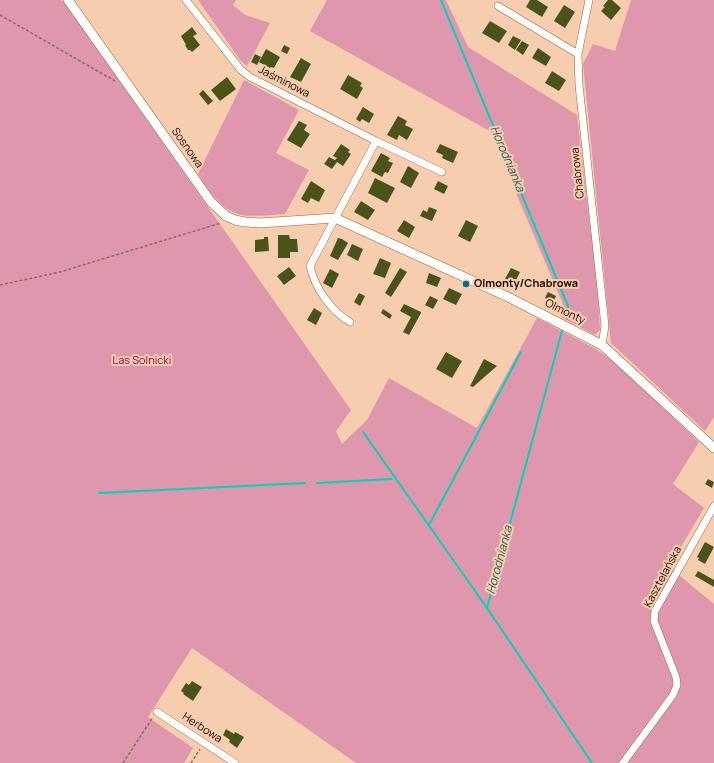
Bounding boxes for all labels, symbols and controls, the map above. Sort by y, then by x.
street label: Jaśminowa [256,63,312,101]
water label: Horodnianka [487,124,527,194]
street label: Sosnowa [168,125,206,171]
street label: Chabrowa [569,147,587,199]
place label: Olmonty/Chabrowa [474,277,578,291]
marker: Olmonty/Chabrowa [461,279,471,289]
street label: Olmonty [543,297,587,327]
park label: Las Solnicki [113,354,171,368]
water label: Horodnianka [484,524,516,596]
street label: Kasztelańska [641,544,685,610]
street label: Herbowa [180,710,224,746]

